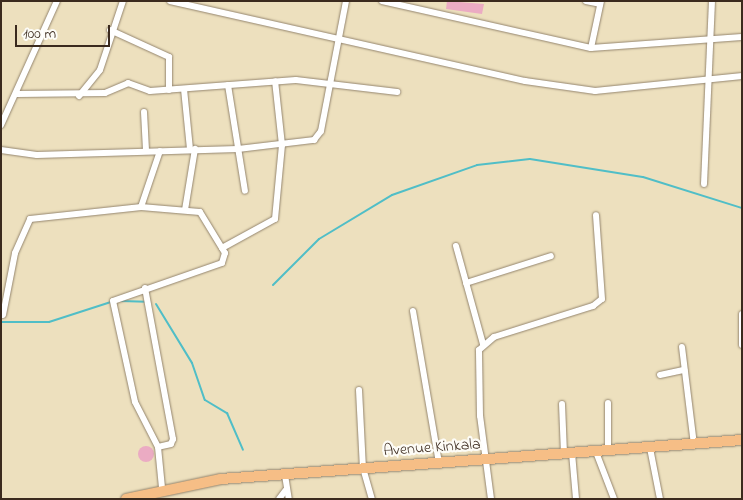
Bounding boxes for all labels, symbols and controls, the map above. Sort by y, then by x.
scale bar [18,15,112,47]
text: 100 m [23,23,56,45]
street label: Avenue Kinkala [383,435,481,461]

